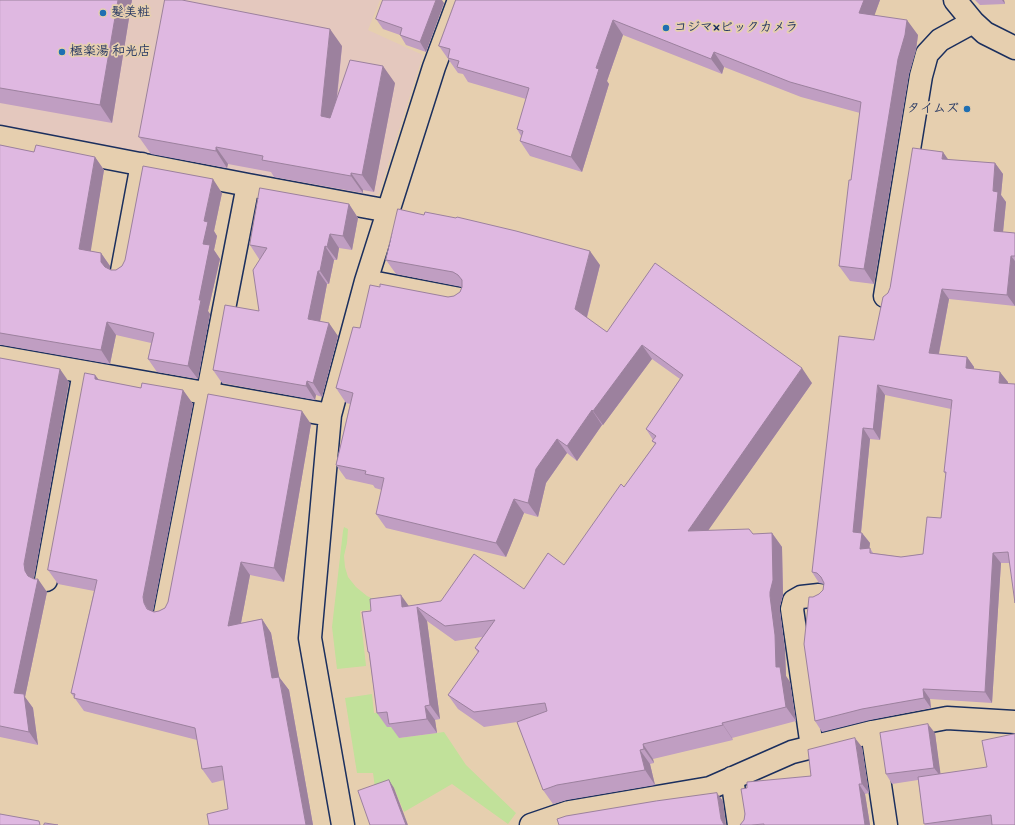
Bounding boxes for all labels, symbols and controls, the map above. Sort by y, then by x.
place label: 髪美粧 [111,5,150,21]
marker: 髪美粧 [98,8,108,18]
place label: コジマ×ビックカメラ [674,20,798,36]
marker: コジマ×ビックカメラ [661,23,671,33]
place label: 極楽湯 和光店 [70,44,151,60]
marker: 極楽湯 和光店 [57,47,67,57]
place label: タイムズ [907,101,959,117]
marker: タイムズ [962,104,972,114]

